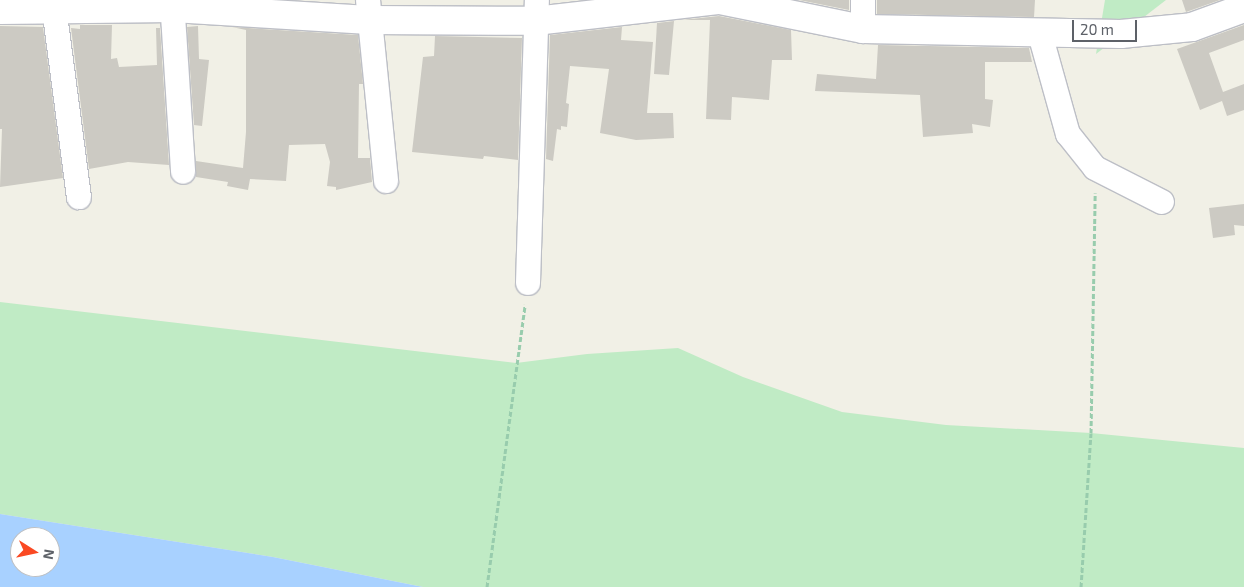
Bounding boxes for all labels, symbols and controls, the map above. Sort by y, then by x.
scale bar [1074,10,1139,42]
text: 20 m [1080,20,1114,38]
north arrow [10,527,60,577]
text: N [40,548,59,561]

